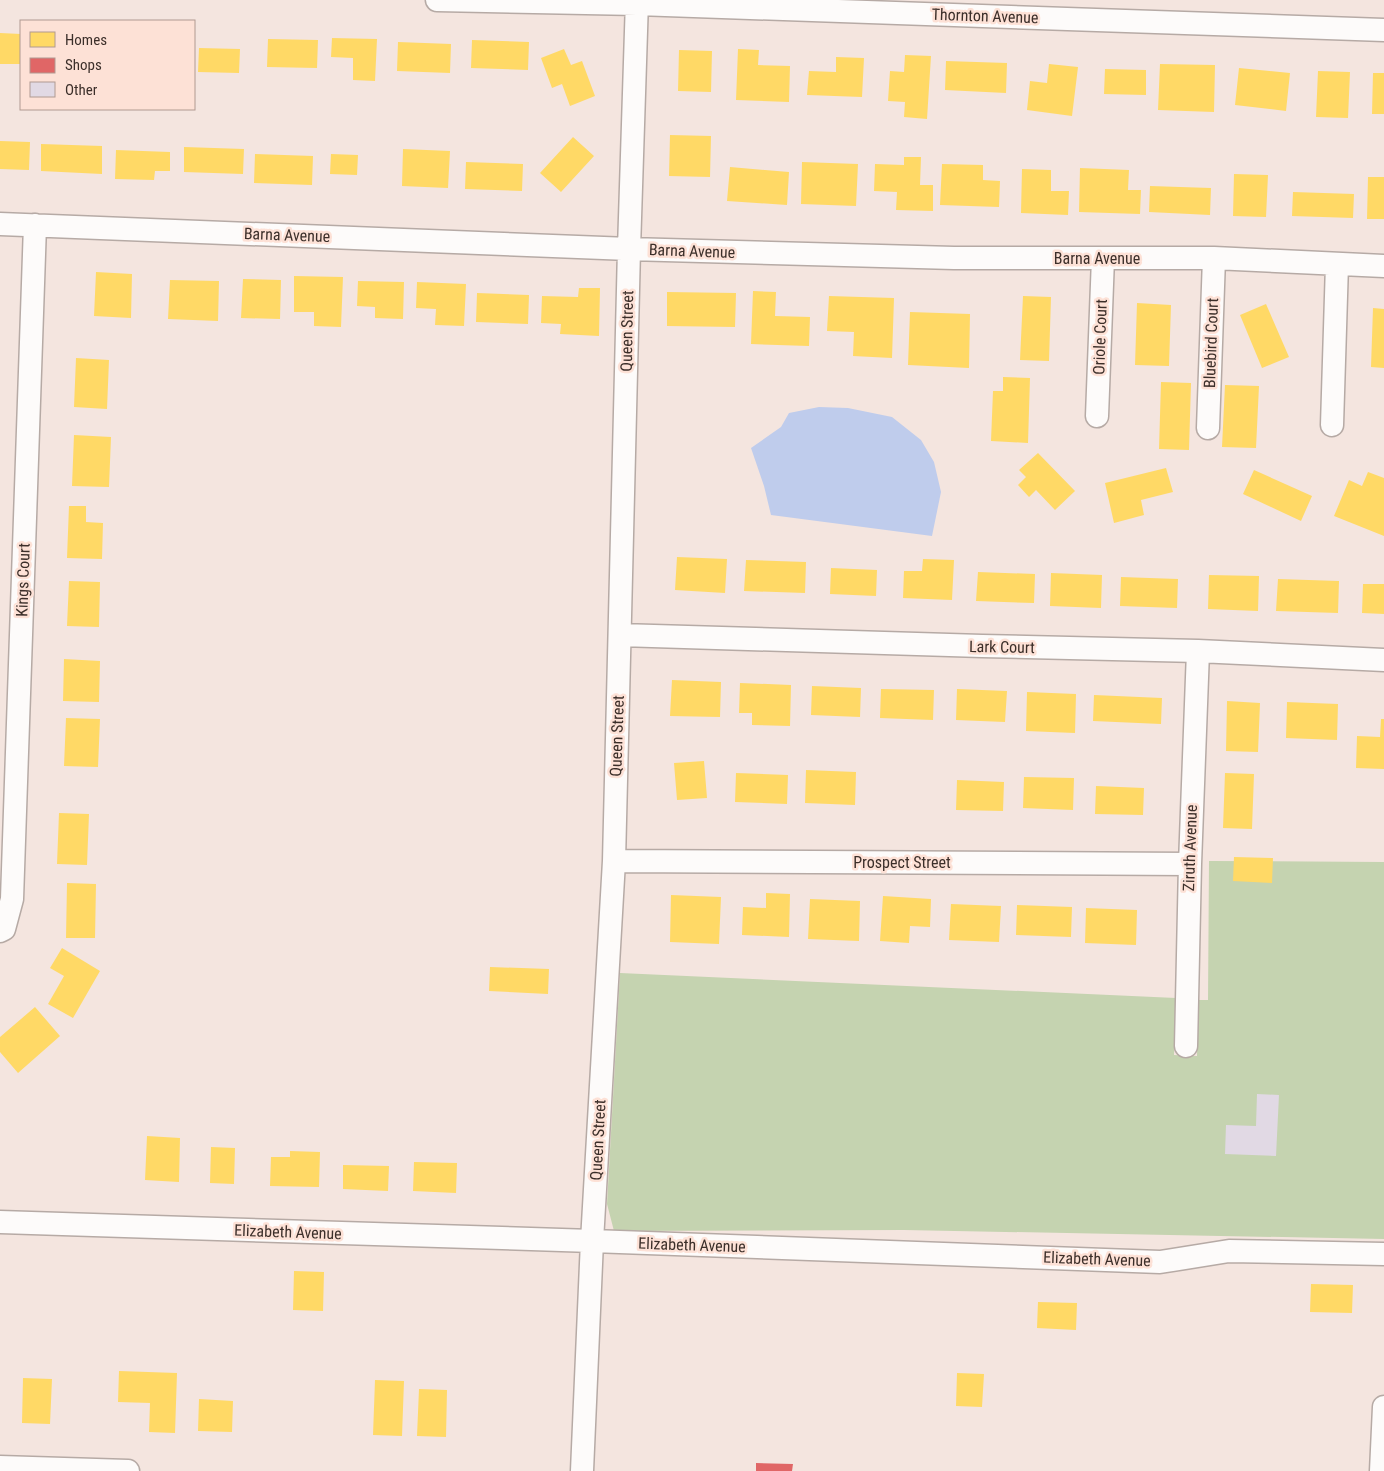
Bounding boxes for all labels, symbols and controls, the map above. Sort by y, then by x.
street label: Thornton Avenue [931,5,1039,27]
legend [20,20,195,110]
text: Homes [65,31,107,49]
text: Shops [65,56,102,74]
text: Other [65,81,98,99]
street label: Barna Avenue [243,224,331,246]
street label: Barna Avenue [648,240,736,262]
street label: Barna Avenue [1054,249,1140,268]
street label: Queen Street [617,290,637,372]
street label: Bluebird Court [1200,297,1222,388]
street label: Oriole Court [1089,298,1111,375]
street label: Kings Court [12,543,34,617]
street label: Lark Court [969,637,1035,657]
street label: Queen Street [606,695,628,777]
street label: Ziruth Avenue [1179,804,1201,892]
street label: Prospect Street [853,853,951,872]
street label: Queen Street [586,1099,610,1181]
street label: Elizabeth Avenue [234,1221,342,1243]
street label: Elizabeth Avenue [638,1234,746,1256]
street label: Elizabeth Avenue [1043,1248,1151,1270]

